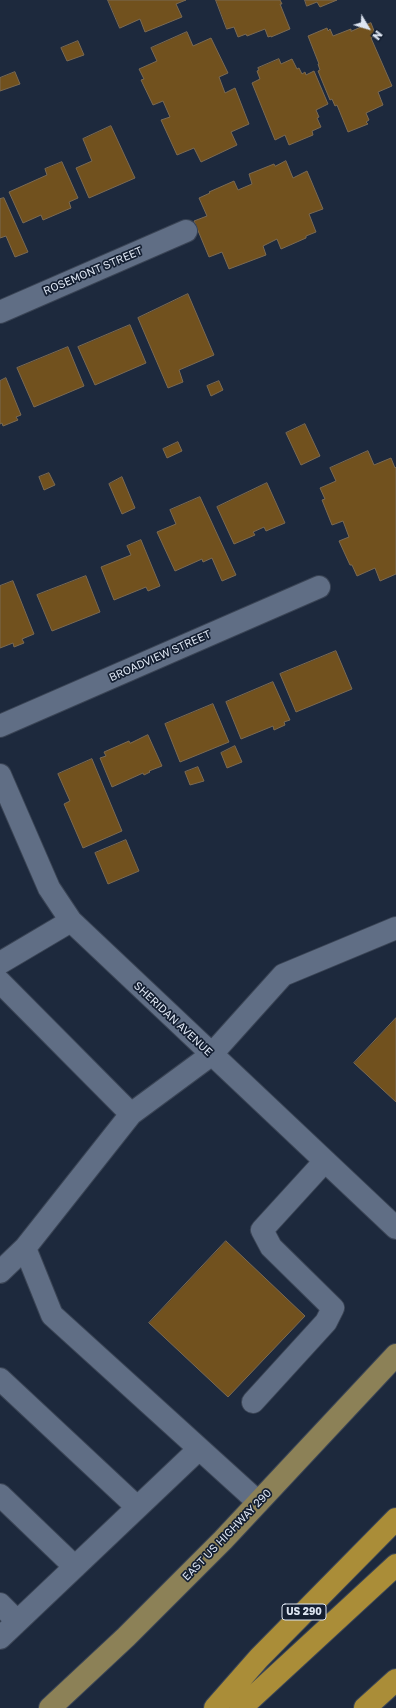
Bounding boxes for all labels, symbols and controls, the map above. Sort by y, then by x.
north arrow [348,8,388,48]
text: N [370,28,386,43]
street label: ROSEMONT STREET [41,244,145,298]
street label: BROADVIEW STREET [107,628,213,684]
street label: SHERIDAN AVENUE [131,979,215,1059]
street label: EAST US HIGHWAY 290 [180,1487,274,1583]
road number: US 290 [282,1604,326,1620]

